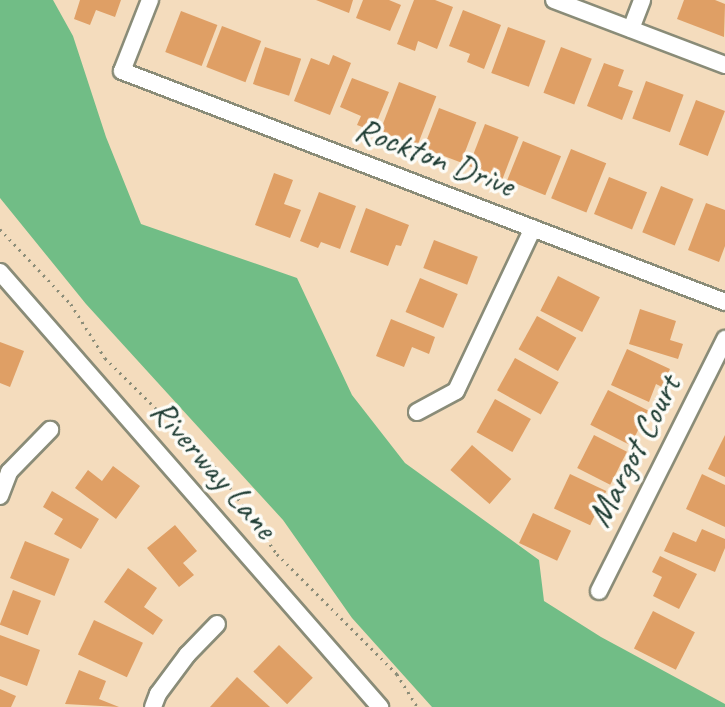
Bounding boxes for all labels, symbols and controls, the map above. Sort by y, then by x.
street label: Rockton Drive [350,107,520,207]
street label: Margot Court [578,368,690,534]
street label: Riverway Lane [142,391,286,547]

